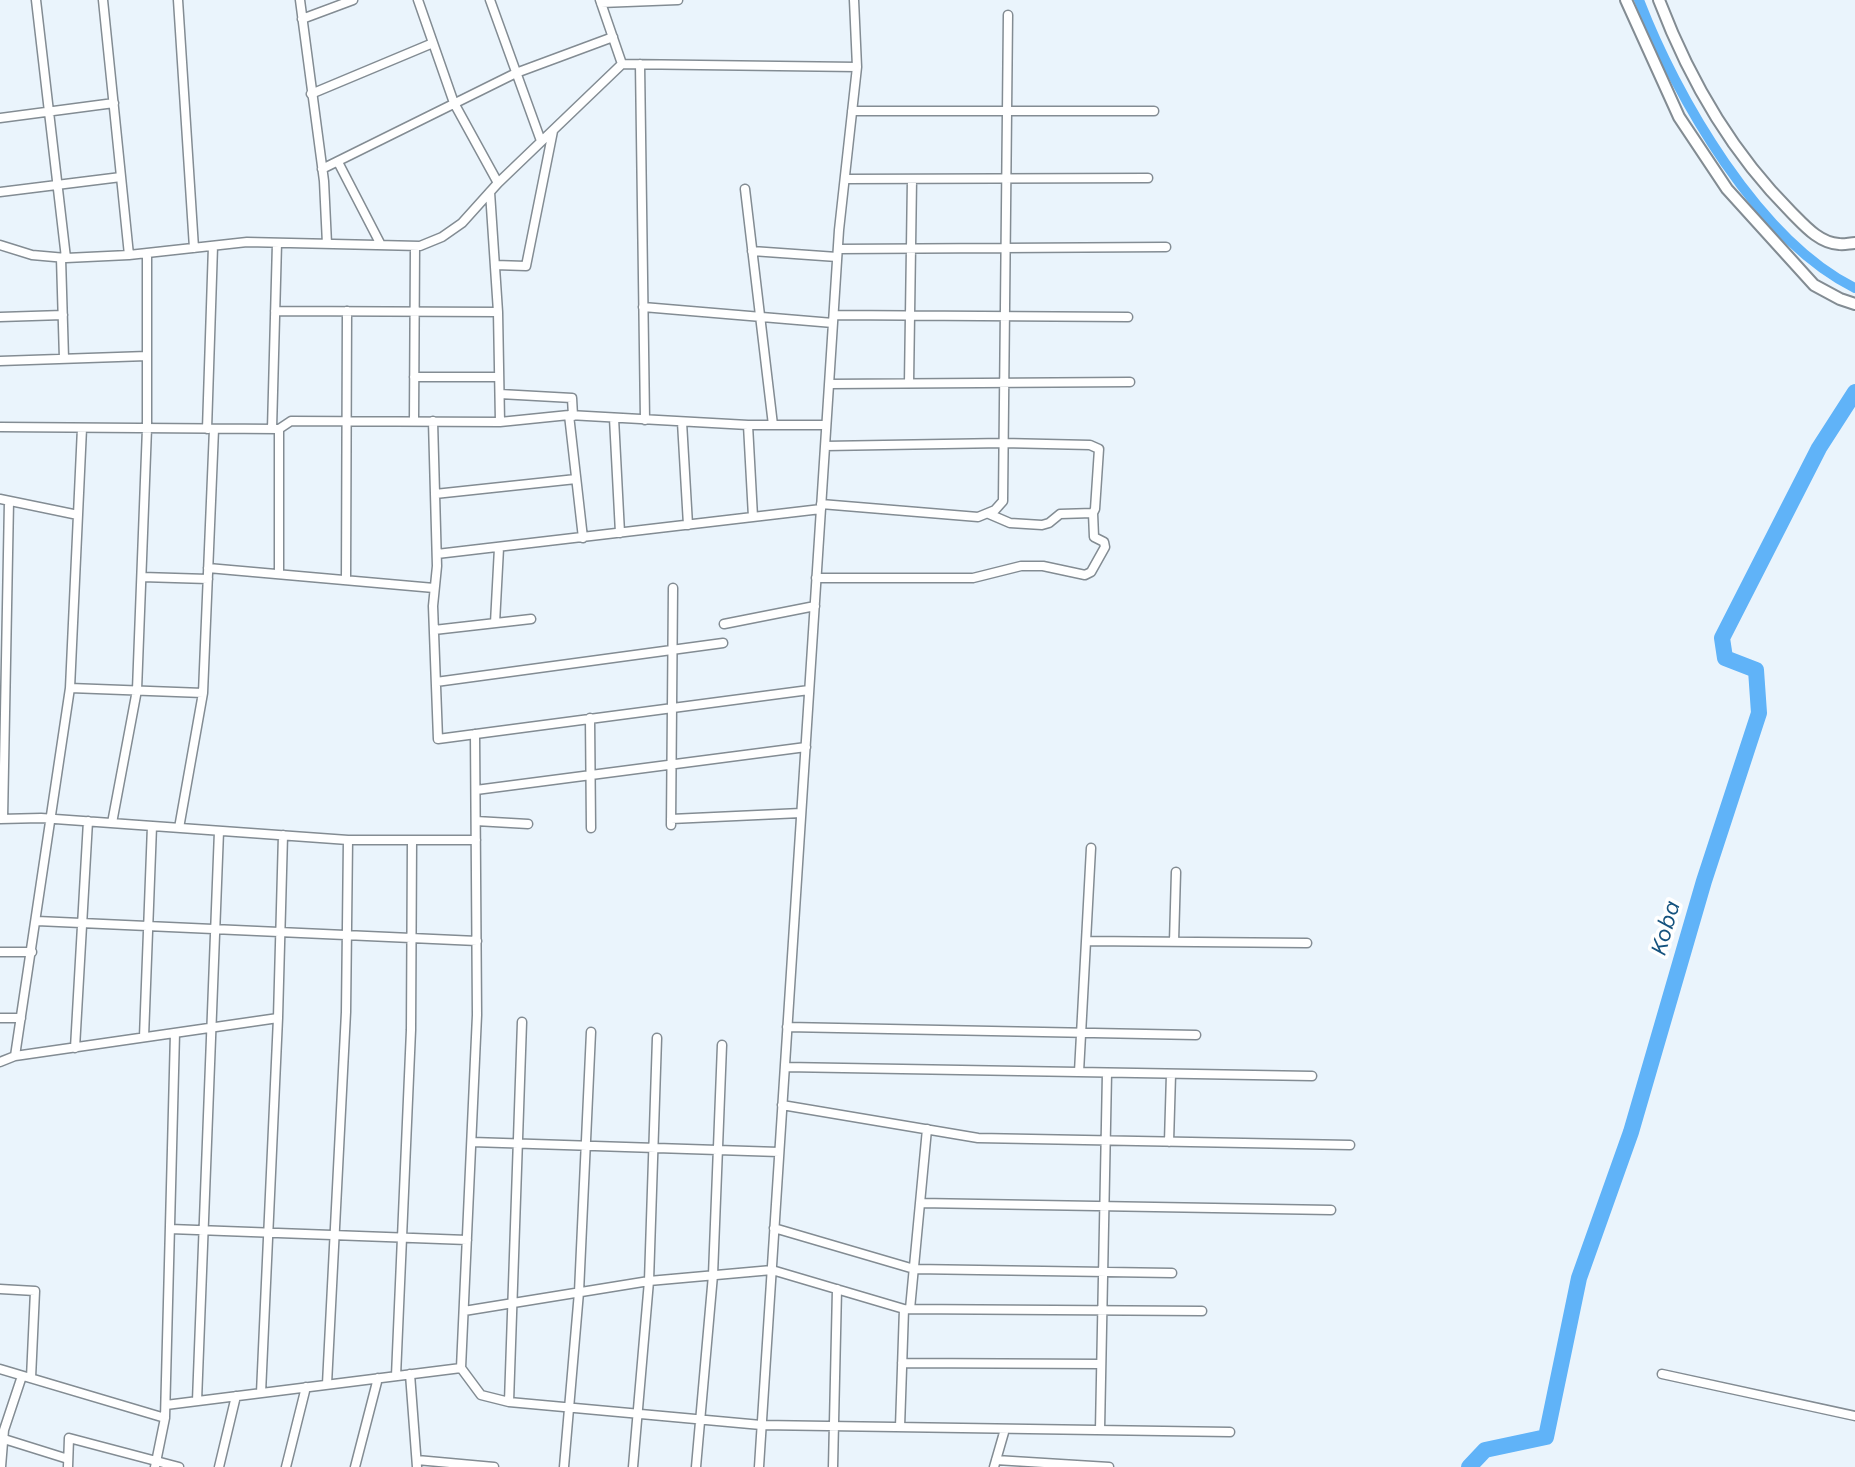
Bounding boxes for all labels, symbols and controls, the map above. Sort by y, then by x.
water label: Koba [1645,897,1687,959]

